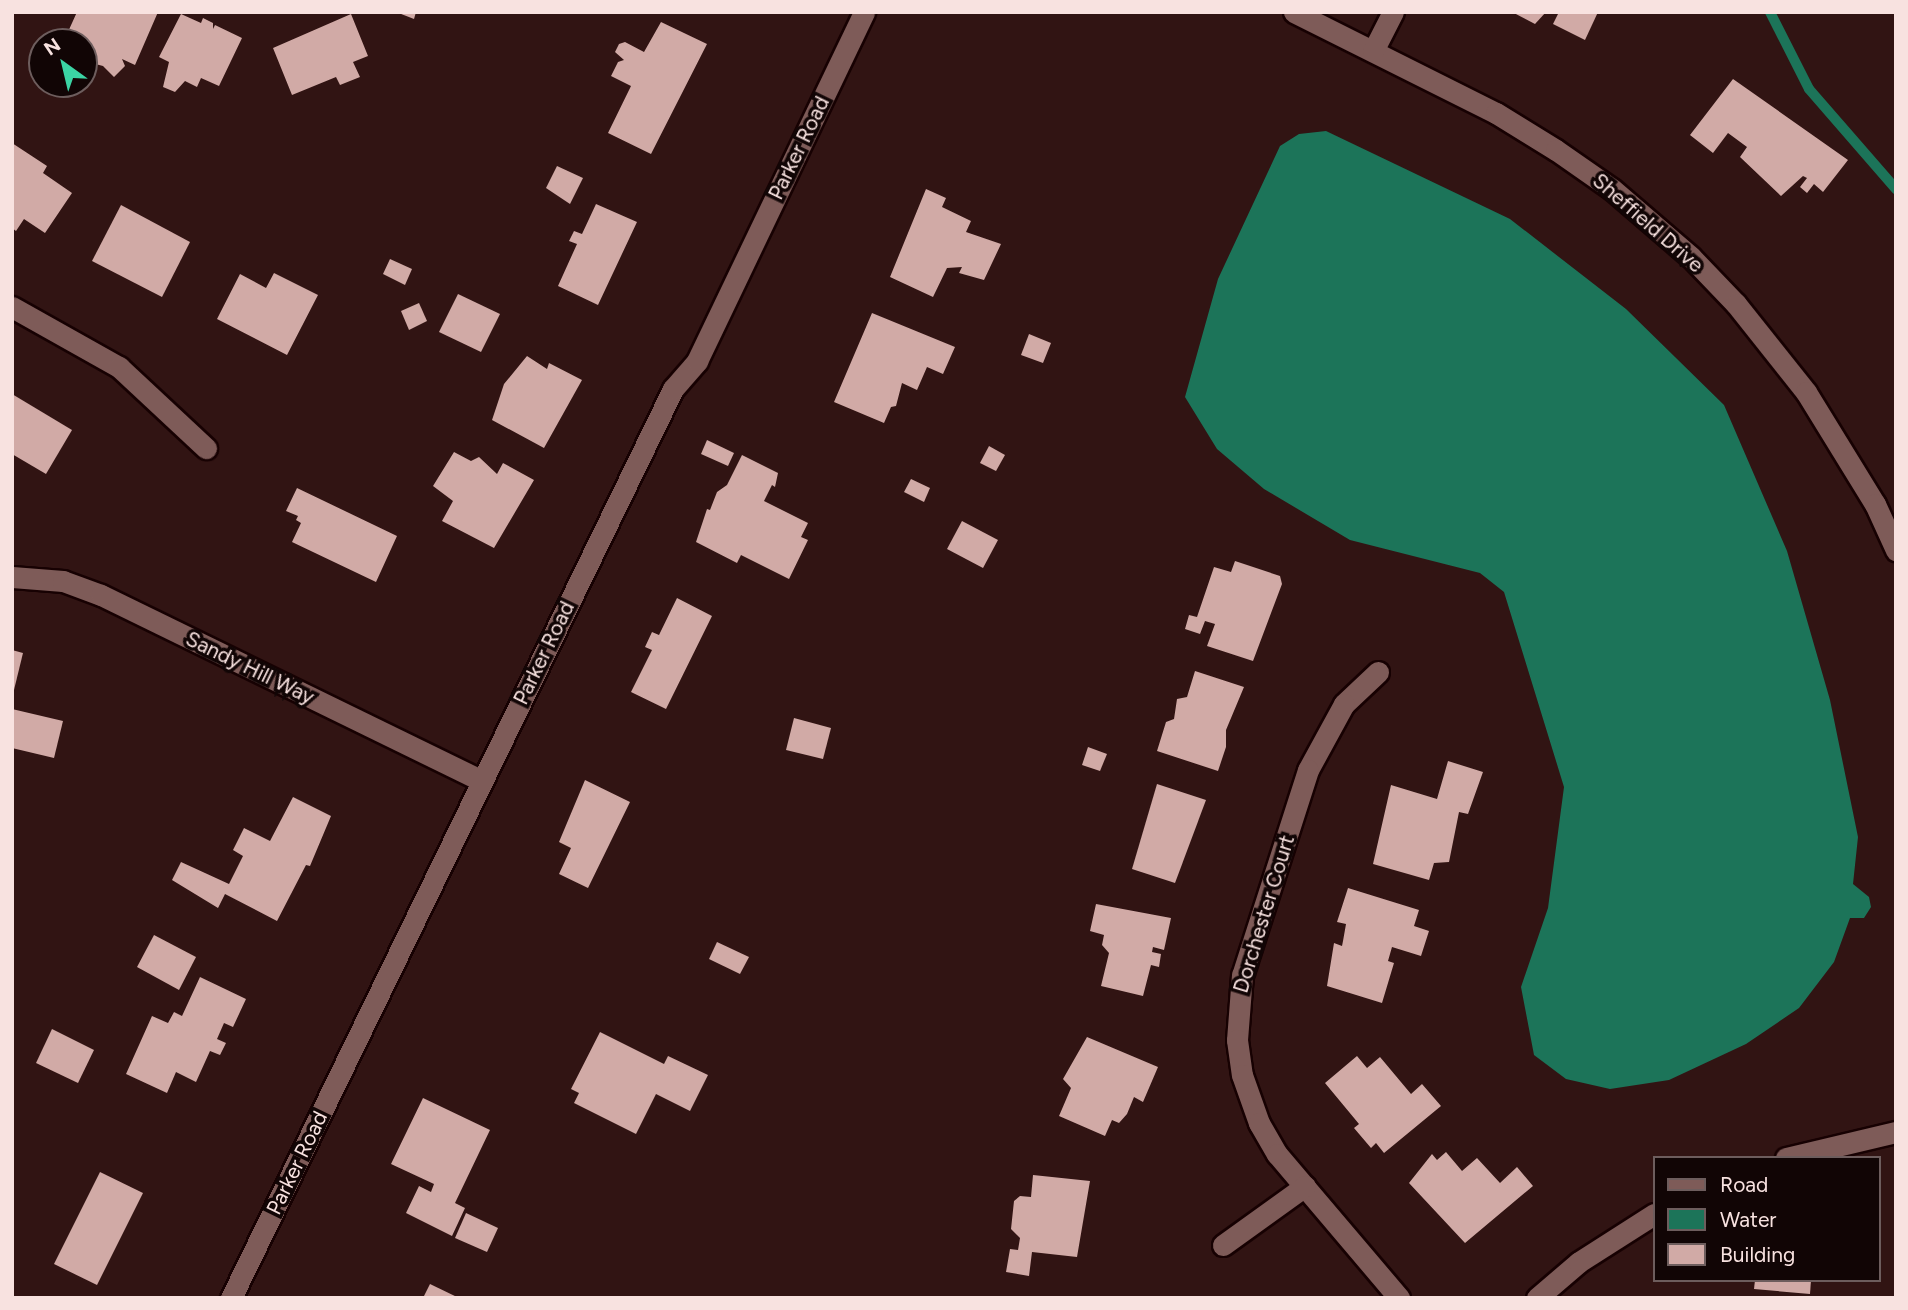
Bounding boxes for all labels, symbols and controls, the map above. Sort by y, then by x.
north arrow [28,28,98,98]
text: N [40,33,65,60]
street label: Parker Road [763,92,835,204]
street label: Sheffield Drive [1587,168,1709,278]
street label: Parker Road [508,597,580,709]
street label: Sandy Hill Way [182,626,318,710]
street label: Dorchester Court [1228,832,1300,996]
street label: Parker Road [261,1107,333,1219]
legend [1652,1156,1880,1282]
text: Road [1720,1172,1768,1197]
text: Water [1720,1207,1776,1232]
text: Building [1720,1242,1795,1267]

